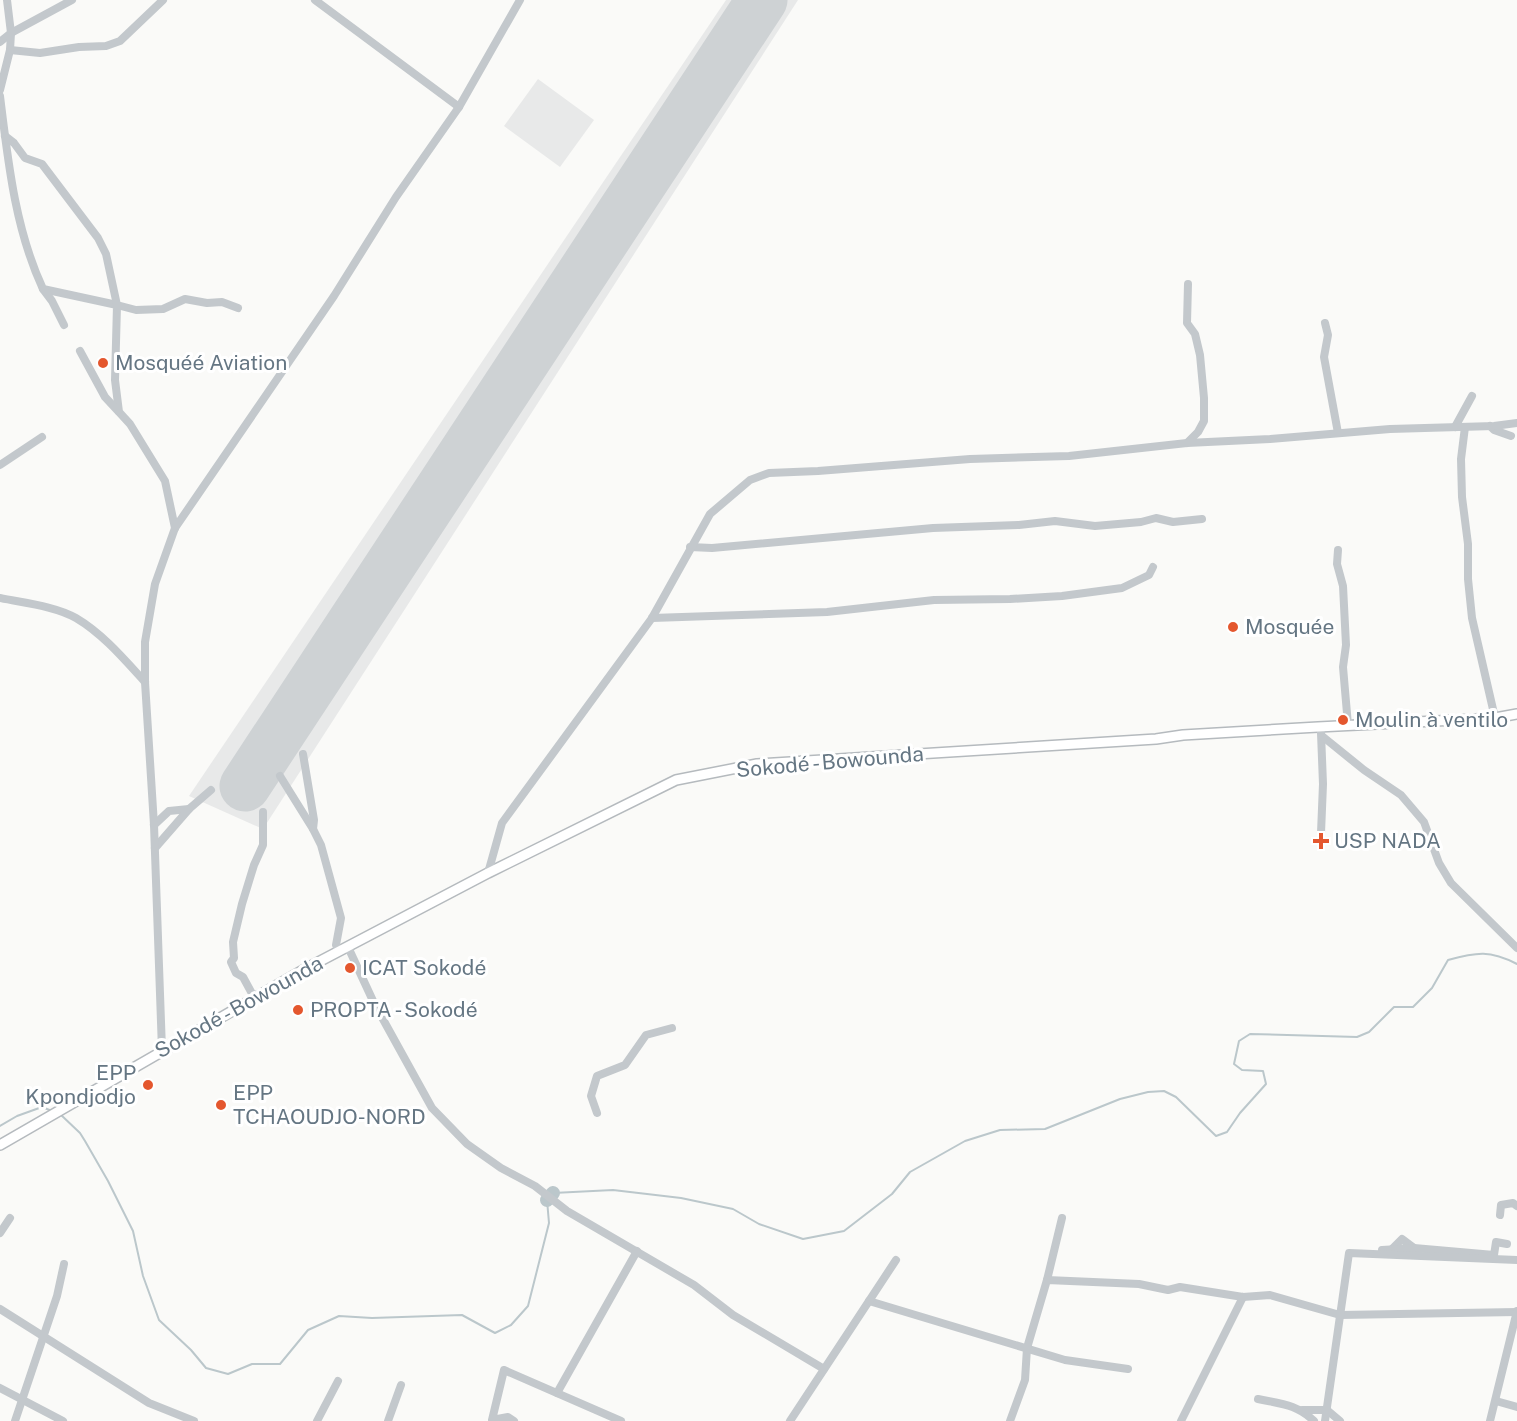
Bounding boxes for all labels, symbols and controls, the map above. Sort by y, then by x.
place label: Mosquéé Aviation [115,350,287,375]
marker: Mosquéé Aviation [96,356,110,370]
place label: Mosquée [1245,614,1334,639]
marker: Mosquée [1226,620,1240,634]
place label: Moulin à ventilo [1355,707,1508,732]
marker: Moulin à ventilo [1336,713,1350,727]
street label: Sokodé - Bowounda [735,741,925,782]
place label: USP NADA [1334,828,1441,853]
marker: USP NADA [1312,832,1330,850]
street label: Sokodé - Bowounda [150,950,327,1063]
place label: ICAT Sokodé [362,955,486,980]
marker: ICAT Sokodé [343,961,357,975]
place label: PROPTA - Sokodé [310,997,478,1022]
marker: PROPTA - Sokodé [291,1003,305,1017]
place label: EPP Kpondjodjo [25,1060,136,1109]
marker: EPP Kpondjodjo [141,1078,155,1092]
place label: EPP TCHAOUDJO-NORD [233,1080,426,1129]
marker: EPP TCHAOUDJO-NORD [214,1098,228,1112]

